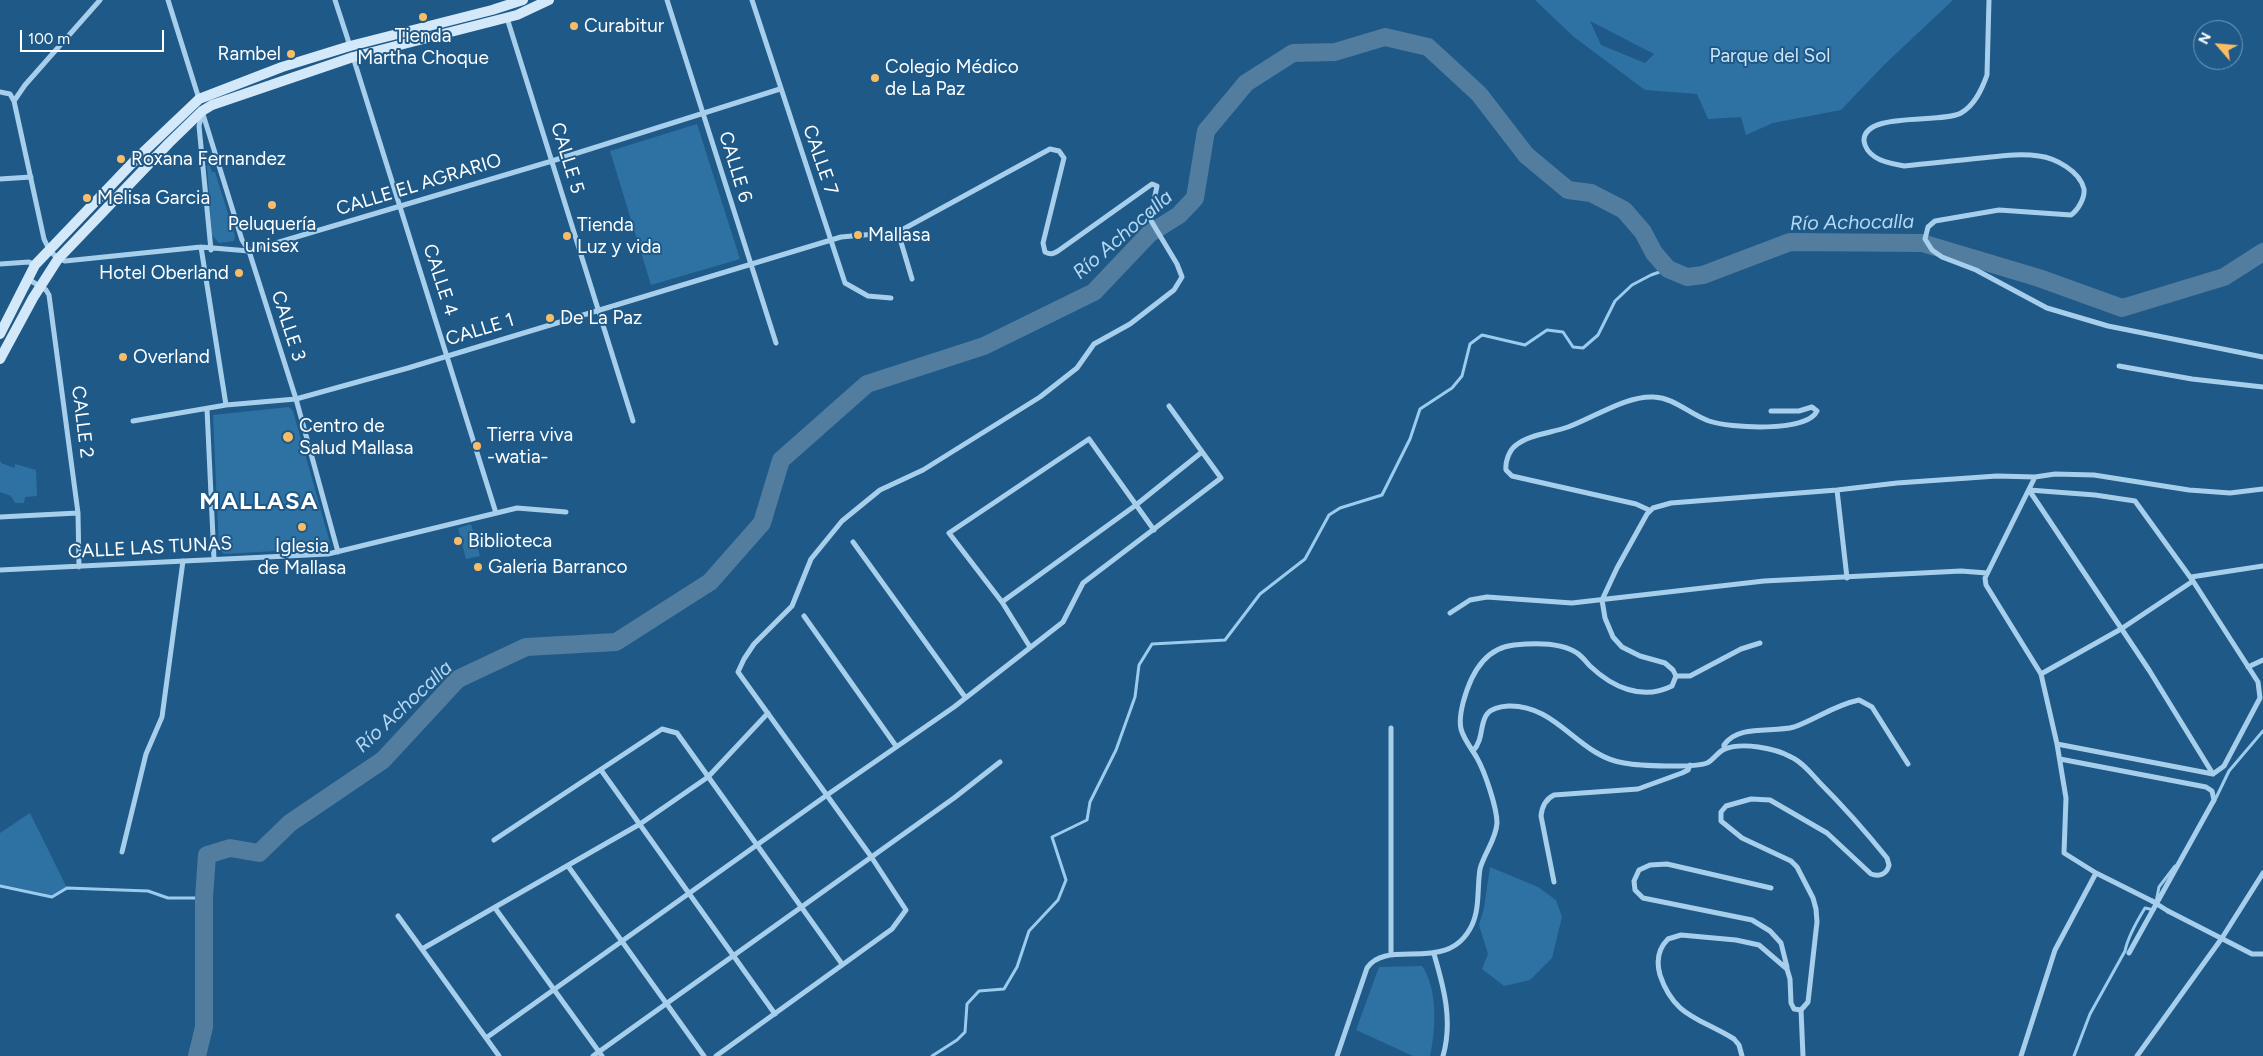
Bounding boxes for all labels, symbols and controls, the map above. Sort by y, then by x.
marker: Tienda Martha Choque [417,11,429,23]
place label: Curabitur [584,15,664,37]
scale bar [22,20,166,52]
marker: Curabitur [568,20,580,32]
north arrow [2193,20,2243,70]
place label: Tienda Martha Choque [357,25,489,69]
text: 100 m [28,30,70,48]
text: N [2195,30,2215,47]
place label: Rambel [218,43,281,65]
park label: Parque del Sol [1710,45,1830,67]
marker: Rambel [285,48,297,60]
place label: Colegio Médico de La Paz [885,56,1019,100]
marker: Colegio Médico de La Paz [869,72,881,84]
street label: CALLE 5 [545,120,589,196]
street label: CALLE 7 [797,122,843,198]
street label: CALLE 6 [713,129,757,205]
place label: Roxana Fernandez [131,148,286,170]
street label: CALLE EL AGRARIO [334,149,504,221]
marker: Roxana Fernandez [115,153,127,165]
water label: Río Achocalla [1068,185,1178,285]
place label: Melisa Garcia [97,187,210,209]
marker: Melisa Garcia [81,192,93,204]
marker: Peluquería unisex [266,199,278,211]
water label: Río Achocalla [1790,210,1914,236]
place label: Peluquería unisex [228,213,316,257]
place label: Tienda Luz y vida [577,214,661,258]
place label: Mallasa [868,224,930,246]
marker: Mallasa [852,229,864,241]
marker: Tienda Luz y vida [561,230,573,242]
street label: CALLE 4 [418,241,462,319]
place label: Hotel Oberland [99,262,229,284]
marker: Hotel Oberland [233,267,245,279]
street label: CALLE 3 [266,288,310,364]
place label: De La Paz [560,307,642,329]
street label: CALLE 1 [443,309,517,351]
marker: De La Paz [544,312,556,324]
place label: Overland [133,346,210,368]
marker: Overland [117,351,129,363]
street label: CALLE 2 [66,384,98,460]
place label: Centro de Salud Mallasa [299,415,413,459]
place label: Tierra viva -watia- [487,424,573,468]
marker: Centro de Salud Mallasa [281,430,295,444]
marker: Tierra viva -watia- [471,440,483,452]
district label: MALLASA [198,488,320,516]
marker: Iglesia de Mallasa [296,521,308,533]
place label: Biblioteca [468,530,552,552]
street label: CALLE LAS TUNAS [67,532,233,564]
place label: Iglesia de Mallasa [258,535,346,579]
marker: Biblioteca [452,535,464,547]
place label: Galeria Barranco [488,556,628,578]
marker: Galeria Barranco [472,561,484,573]
water label: Río Achocalla [350,656,458,758]

